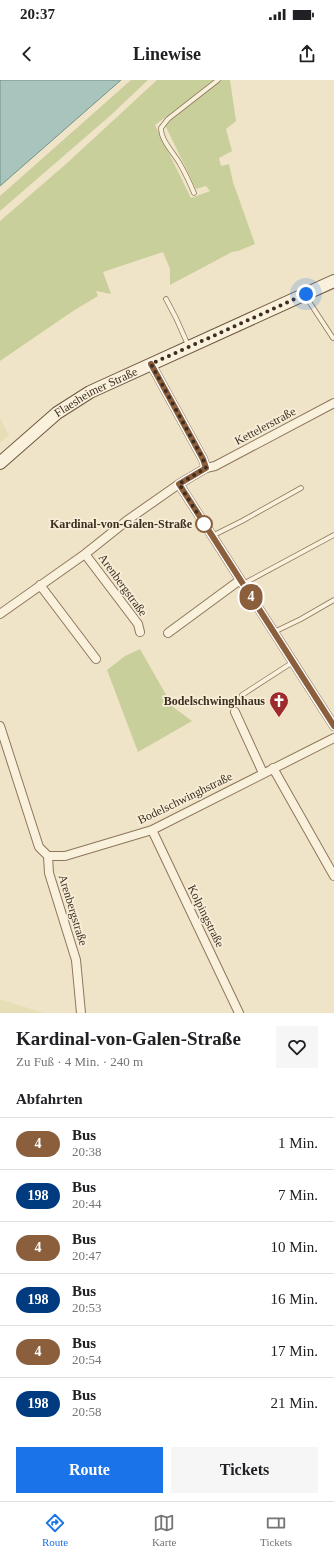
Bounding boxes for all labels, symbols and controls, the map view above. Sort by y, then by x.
text: 20:37 [20,6,55,22]
icon: back [16,43,38,65]
icon: share [296,43,318,65]
text: Linewise [133,44,201,64]
your location [296,284,316,304]
street label: Flaesheimer Straße [52,364,140,420]
street label: Kettelerstraße [232,404,298,448]
marker: Kardinal-von-Galen-Straße [195,515,213,533]
place label: Kardinal-von-Galen-Straße [50,517,193,531]
street label: Arenbergstraße [96,551,150,619]
line badge: 4 [238,584,264,610]
text: 4 [248,589,255,604]
church icon: Bodelschwinghhaus [268,690,290,718]
place label: Bodelschwinghhaus [164,694,265,708]
street label: Bodelschwinghstraße [136,769,234,827]
street label: Arenbergstraße [56,873,90,947]
street label: Kolpingstraße [185,882,227,950]
button: heart [276,1026,318,1068]
text: Kardinal-von-Galen-Straße [16,1028,241,1049]
text: Zu Fuß · 4 Min. · 240 m [16,1054,143,1069]
text: Abfahrten [16,1091,83,1107]
text: Bus [72,1127,96,1143]
text: 1 Min. [278,1135,318,1151]
text: 4 [35,1136,42,1151]
text: 20:38 [72,1144,102,1159]
text: Bus [72,1179,96,1195]
text: 7 Min. [278,1187,318,1203]
text: 198 [28,1188,49,1203]
text: 20:44 [72,1196,102,1211]
text: Bus [72,1231,96,1247]
text: 10 Min. [270,1239,318,1255]
text: 4 [35,1240,42,1255]
text: 20:47 [72,1248,102,1263]
text: Bus [72,1283,96,1299]
text: 16 Min. [270,1291,318,1307]
text: 198 [28,1292,49,1307]
text: 20:53 [72,1300,102,1315]
text: Bus [72,1335,96,1351]
text: 17 Min. [270,1343,318,1359]
text: 4 [35,1344,42,1359]
text: 20:54 [72,1352,102,1367]
text: Bus [72,1387,96,1403]
text: 21 Min. [270,1395,318,1411]
text: 198 [28,1396,49,1411]
text: 20:58 [72,1404,102,1419]
button: Route [16,1447,163,1493]
button: Tickets [171,1447,318,1493]
tab: Route [42,1512,68,1548]
tab: Karte [152,1512,176,1548]
tab: Tickets [260,1512,292,1548]

